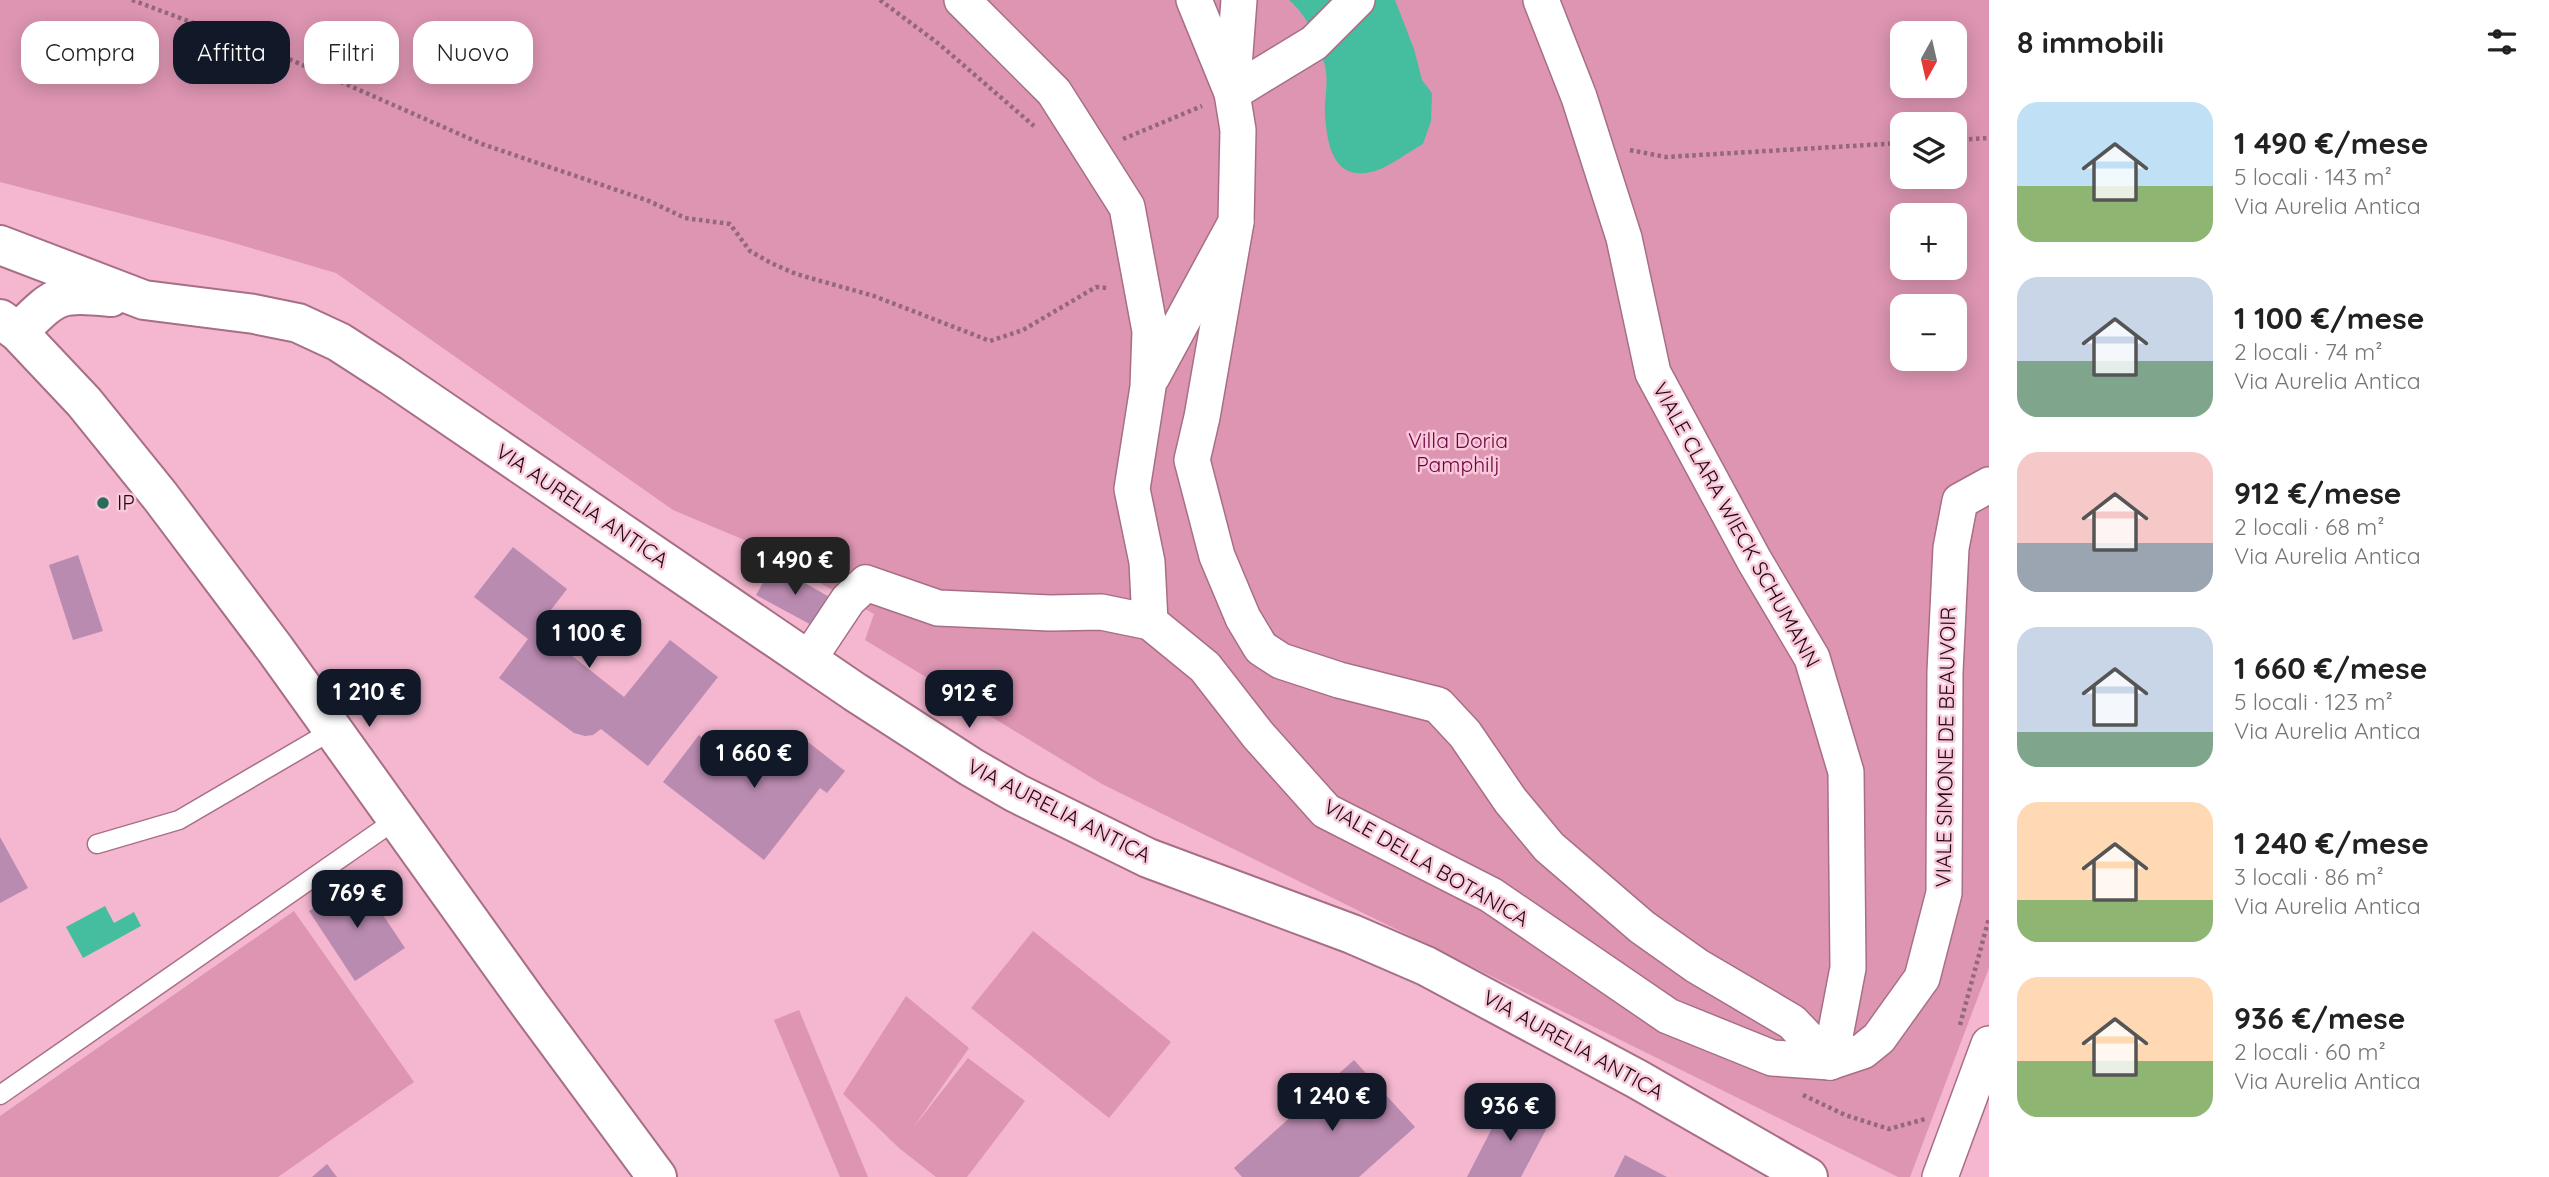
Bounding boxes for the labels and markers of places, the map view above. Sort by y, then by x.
place label: IP [117,489,135,515]
marker: IP [95,495,111,511]
pin: 1 490 € [730,538,860,597]
pin: 1 100 € [524,610,654,670]
pin: 1 210 € [304,670,434,729]
pin: 912 € [920,670,1018,730]
pin: 1 660 € [689,730,819,790]
pin: 769 € [308,870,406,930]
pin: 1 240 € [1267,1074,1397,1133]
pin: 936 € [1461,1084,1559,1143]

